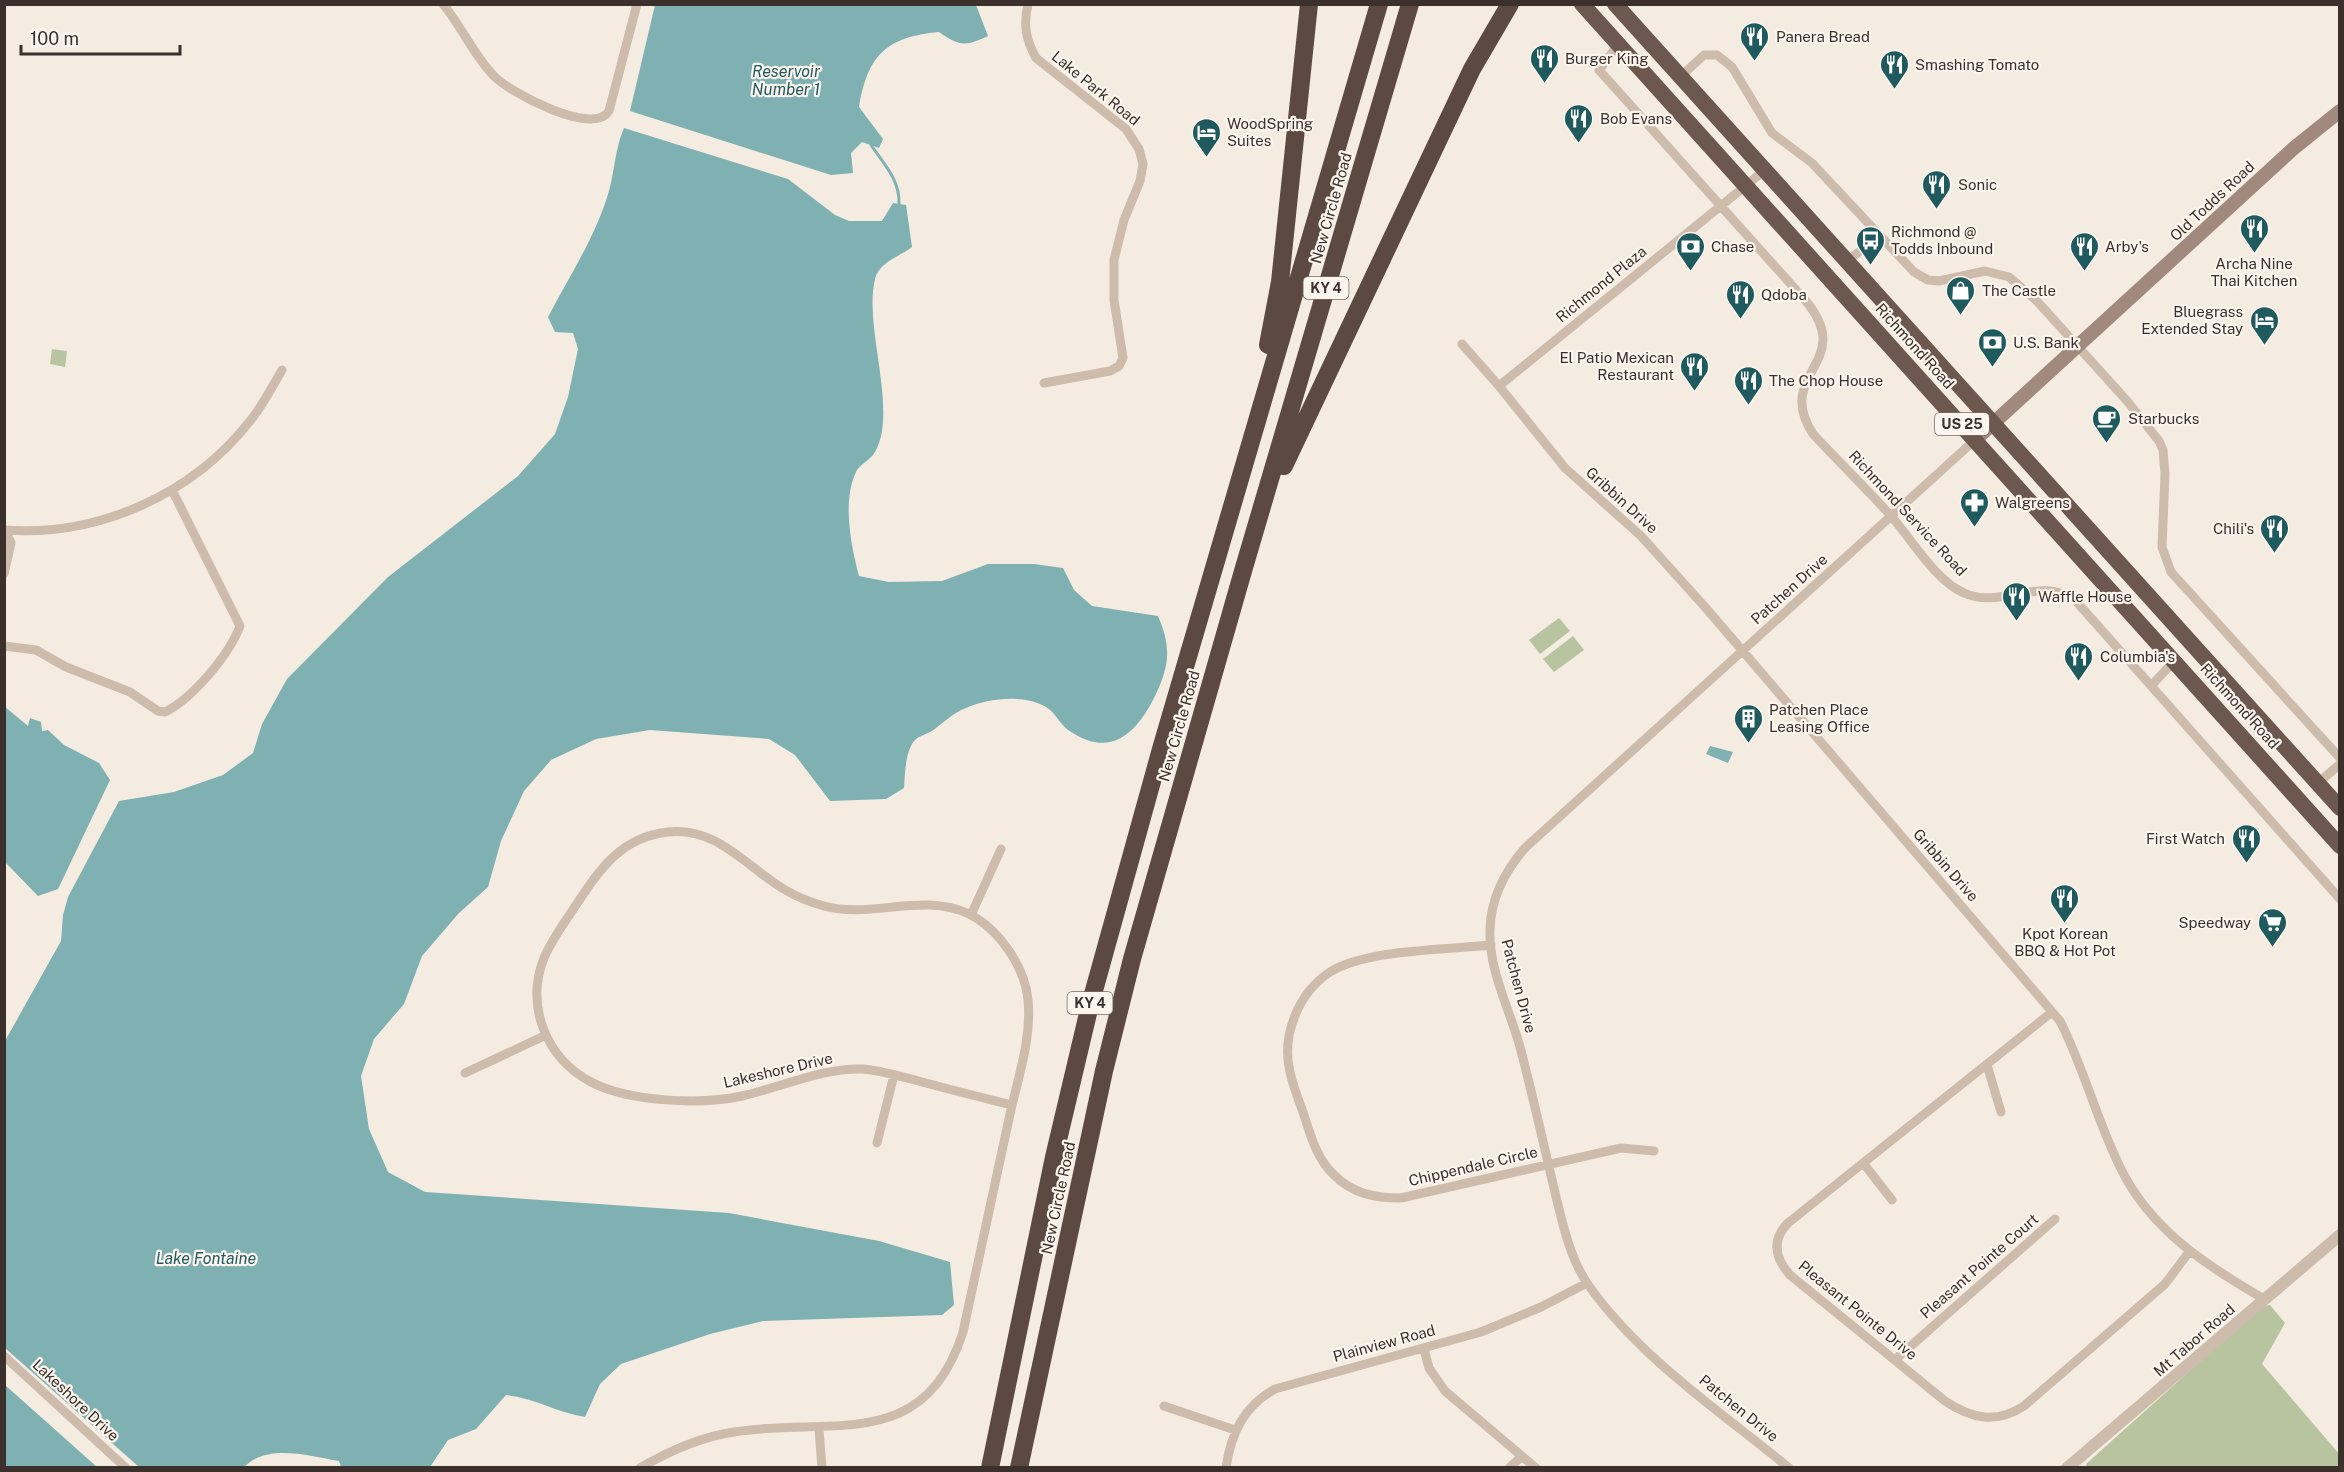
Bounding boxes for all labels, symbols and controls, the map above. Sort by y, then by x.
scale bar [21,18,180,56]
restaurant icon: Panera Bread [1739,20,1771,62]
text: 100 m [30,28,79,49]
place label: Panera Bread [1776,28,1870,45]
restaurant icon: Burger King [1528,42,1560,84]
street label: Lake Park Road [1049,47,1143,129]
restaurant icon: Smashing Tomato [1878,48,1910,90]
place label: Burger King [1565,50,1649,67]
place label: Smashing Tomato [1915,56,2039,73]
water label: Reservoir Number 1 [752,62,821,99]
restaurant icon: Bob Evans [1563,102,1595,144]
place label: Bob Evans [1600,110,1672,127]
place label: WoodSpring Suites [1227,115,1313,149]
hotel icon: WoodSpring Suites [1190,116,1222,158]
street label: New Circle Road [1307,151,1355,265]
street label: Old Todds Road [2166,158,2258,244]
restaurant icon: Sonic [1921,168,1953,210]
place label: Sonic [1958,176,1997,193]
restaurant icon: Archa Nine Thai Kitchen [2238,212,2270,254]
place label: Richmond @ Todds Inbound [1891,223,1993,257]
bus stop icon: Richmond @ Todds Inbound [1854,224,1886,266]
bank icon: Chase [1674,230,1706,272]
restaurant icon: Arby's [2068,230,2100,272]
place label: Chase [1711,238,1754,255]
place label: Arby's [2105,238,2149,255]
street label: Richmond Plaza [1553,242,1649,326]
place label: Archa Nine Thai Kitchen [2211,255,2297,289]
shop icon: The Castle [1945,274,1977,316]
road number: KY 4 [1304,277,1348,299]
restaurant icon: Qdoba [1724,278,1756,320]
place label: The Castle [1982,282,2056,299]
place label: Qdoba [1761,286,1807,303]
street label: Richmond Road [1872,300,1958,392]
place label: Bluegrass Extended Stay [2141,303,2243,337]
hotel icon: Bluegrass Extended Stay [2248,304,2280,346]
bank icon: U.S. Bank [1976,326,2008,368]
place label: U.S. Bank [2013,334,2079,351]
place label: El Patio Mexican Restaurant [1559,349,1674,383]
restaurant icon: El Patio Mexican Restaurant [1679,350,1711,392]
restaurant icon: The Chop House [1732,364,1764,406]
place label: The Chop House [1769,372,1883,389]
cafe icon: Starbucks [2091,402,2123,444]
place label: Starbucks [2128,410,2199,427]
road number: US 25 [1935,413,1989,435]
street label: Richmond Service Road [1846,447,1970,579]
street label: Gribbin Drive [1583,463,1661,537]
pharmacy icon: Walgreens [1958,486,1990,528]
place label: Walgreens [1995,494,2070,511]
restaurant icon: Chili's [2259,512,2291,554]
place label: Chili's [2213,520,2254,537]
street label: Patchen Drive [1747,550,1831,628]
restaurant icon: Waffle House [2001,580,2033,622]
place label: Waffle House [2038,588,2132,605]
restaurant icon: Columbia's [2063,640,2095,682]
place label: Columbia's [2100,648,2175,665]
street label: Richmond Road [2197,660,2283,752]
street label: New Circle Road [1155,669,1203,783]
place label: Patchen Place Leasing Office [1769,701,1870,735]
building icon: Patchen Place Leasing Office [1732,702,1764,744]
restaurant icon: First Watch [2230,822,2262,864]
street label: Gribbin Drive [1910,825,1982,905]
place label: First Watch [2146,830,2225,847]
restaurant icon: Kpot Korean BBQ & Hot Pot [2049,882,2081,924]
supermarket icon: Speedway [2256,906,2288,948]
place label: Speedway [2178,914,2251,931]
place label: Kpot Korean BBQ & Hot Pot [2014,925,2116,959]
street label: Patchen Drive [1498,937,1540,1035]
road number: KY 4 [1068,992,1112,1014]
street label: Lakeshore Drive [722,1049,834,1091]
street label: New Circle Road [1038,1140,1078,1256]
street label: Chippendale Circle [1407,1143,1539,1189]
street label: Pleasant Pointe Court [1917,1210,2042,1322]
water label: Lake Fontaine [156,1249,256,1268]
street label: Pleasant Pointe Drive [1795,1257,1921,1363]
street label: Mt Tabor Road [2150,1300,2238,1380]
street label: Plainview Road [1331,1321,1437,1365]
street label: Lakeshore Drive [29,1356,123,1444]
street label: Patchen Drive [1696,1371,1782,1445]

